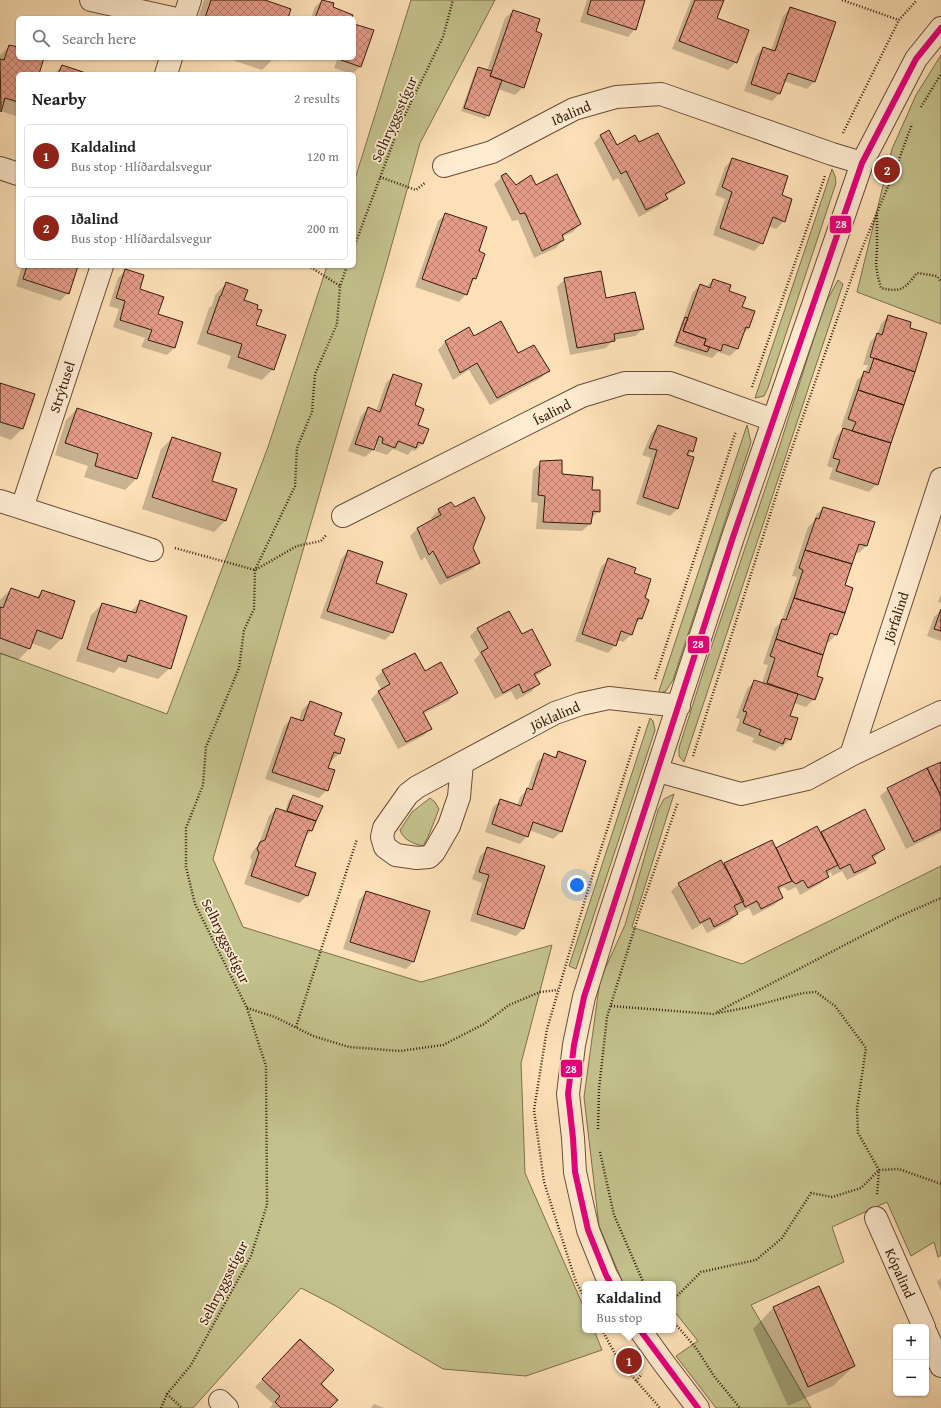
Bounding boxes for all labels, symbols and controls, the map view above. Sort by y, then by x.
search box [16,16,356,60]
icon: search [30,27,52,49]
text: Search here [62,28,136,49]
street label: Selhryggsstígur [366,73,422,165]
text: Nearby [32,86,86,111]
text: 2 results [294,89,340,108]
street label: Iðalind [548,96,594,130]
text: Kaldalind [71,136,136,157]
text: 1 [43,147,49,166]
text: 120 m [307,147,339,166]
pin: 2 [874,155,900,185]
text: Bus stop · Hlíðardalsvegur [71,157,212,176]
text: Iðalind [71,208,118,229]
line badge: 28 [829,215,852,234]
text: 28 [835,216,847,232]
text: 2 [43,219,49,238]
text: 200 m [307,219,339,238]
text: Bus stop · Hlíðardalsvegur [71,229,212,248]
street label: Strýtusel [44,359,80,415]
street label: Ísalind [530,394,575,430]
street label: Jörfalind [878,589,914,647]
line badge: 28 [687,635,710,654]
text: 28 [692,636,704,652]
street label: Jöklalind [525,696,583,737]
your location [567,875,587,895]
street label: Selhryggsstígur [197,895,255,987]
line badge: 28 [560,1059,583,1078]
text: 28 [565,1061,577,1077]
street label: Selhryggsstígur [193,1237,253,1329]
street label: Kópalind [880,1245,920,1302]
popup [582,1281,676,1333]
text: Kaldalind [597,1287,661,1308]
text: Bus stop [597,1308,642,1327]
map controls [893,1324,929,1396]
button: + [893,1324,929,1360]
pin: 1 [616,1346,642,1376]
button: − [893,1360,929,1396]

